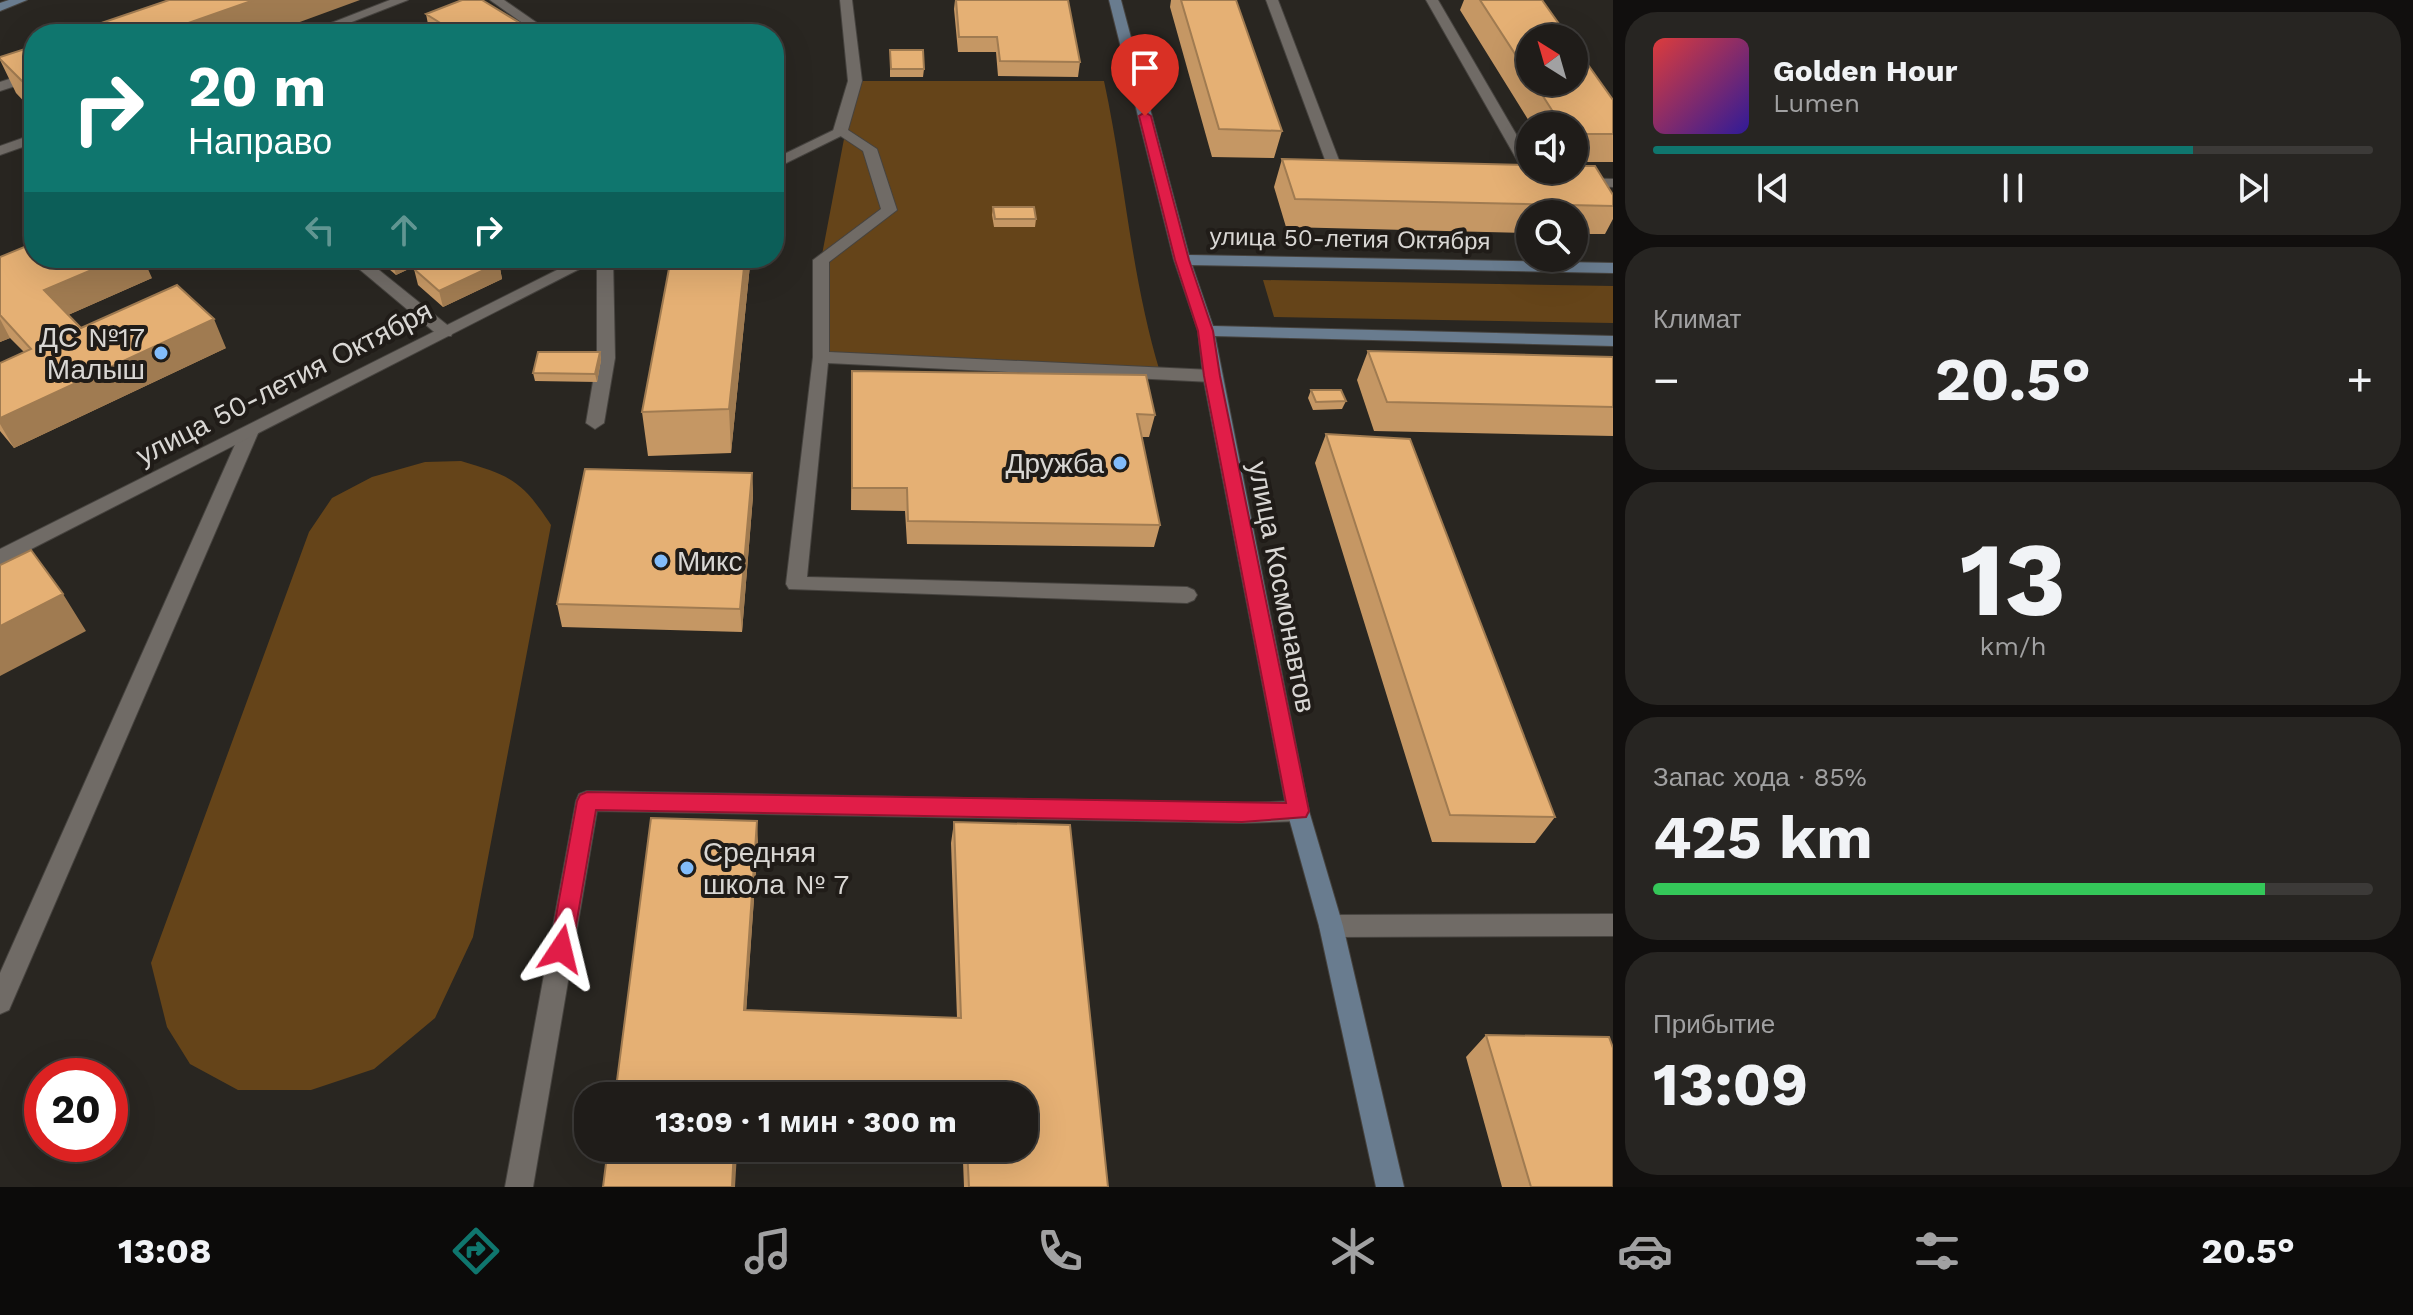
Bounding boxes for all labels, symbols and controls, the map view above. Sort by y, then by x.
north arrow [1516,24,1588,96]
map controls [1516,24,1588,272]
pin [1111,34,1179,116]
icon: arrive [1123,46,1167,90]
text: Golden Hour [1773,53,1957,88]
text: 20 m [188,54,326,120]
icon: right [56,56,160,160]
text: Lumen [1773,88,1860,118]
button: sound [1516,112,1588,184]
text: Направо [188,121,332,163]
icon: previous [1751,166,1795,210]
icon: pause [1991,166,2035,210]
icon: next [2231,166,2275,210]
button: search [1516,200,1588,272]
icon: left [298,208,342,252]
icon: ahead [382,208,426,252]
icon: right [466,208,510,252]
street label: улица 50-летия Октября [1209,223,1491,255]
street label: улица 50-летия Октября [131,294,437,472]
text: Климат [1653,304,1742,334]
place label: ДС №17 Малыш [39,321,145,386]
marker: ДС №17 Малыш [152,344,170,362]
text: 20.5° [1935,344,2091,415]
text: − [1653,354,1680,406]
text: + [2346,354,2373,406]
place label: Дружба [1005,447,1104,480]
marker: Дружба [1111,454,1129,472]
street label: улица Космонавтов [1241,458,1323,716]
text: 13 [1960,518,2066,640]
place label: Микс [677,545,743,578]
marker: Микс [652,552,670,570]
text: km/h [1980,631,2046,661]
text: Запас хода · 85% [1653,762,1867,792]
text: 425 km [1653,802,1873,873]
place label: Средняя школа № 7 [703,836,849,901]
marker: Средняя школа № 7 [678,859,696,877]
position arrow [519,907,603,991]
text: Прибытие [1653,1009,1775,1039]
text: 13:09 [1653,1049,1808,1120]
speed limit sign: 20 [24,1058,128,1162]
text: 13:09 · 1 мин · 300 m [655,1104,957,1139]
icon: directions [448,1223,504,1279]
icon: music [740,1223,796,1279]
icon: phone [1032,1223,1088,1279]
icon: climate [1325,1223,1381,1279]
icon: car [1617,1223,1673,1279]
icon: filters [1909,1223,1965,1279]
text: 13:08 [118,1230,212,1272]
text: 20.5° [2201,1230,2295,1272]

